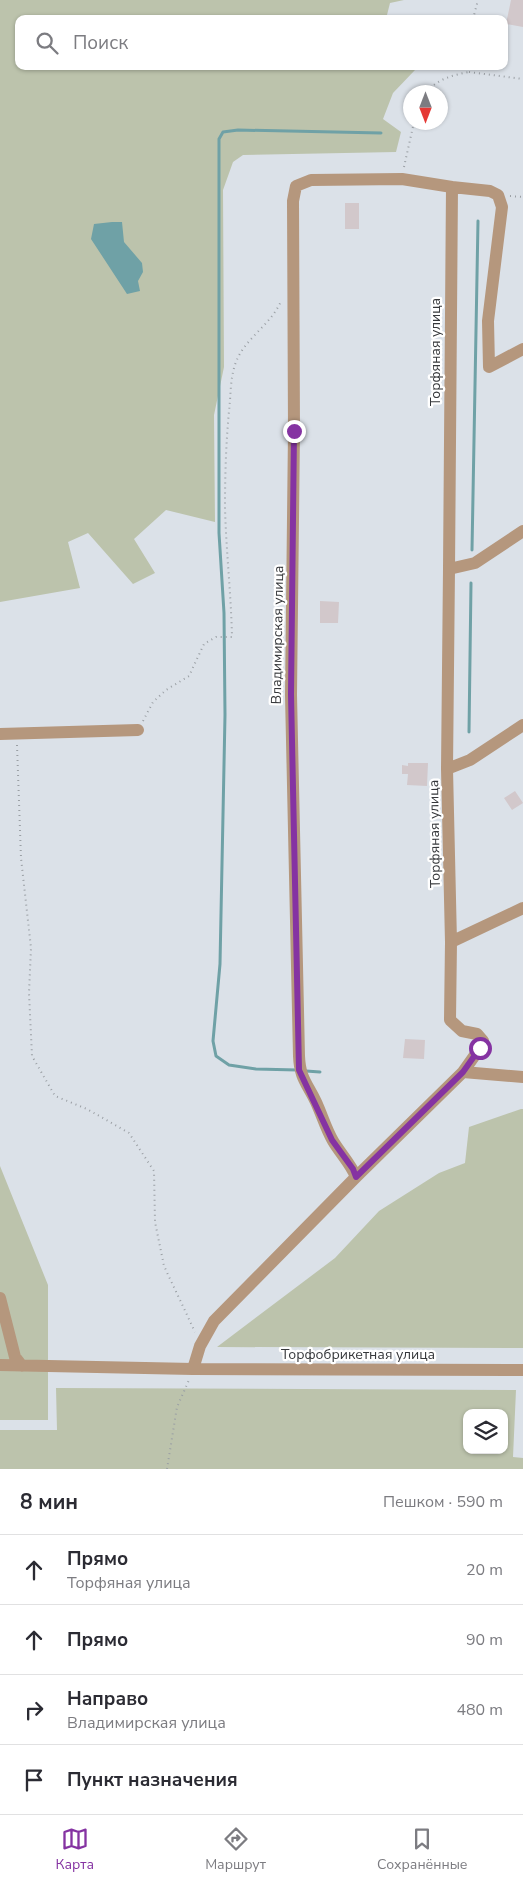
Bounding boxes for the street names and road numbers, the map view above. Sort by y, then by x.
street label: Торфяная улица [426,298,445,406]
street label: Владимирская улица [267,565,288,705]
street label: Торфяная улица [424,780,445,888]
street label: Торфобрикетная улица [281,1345,435,1364]

